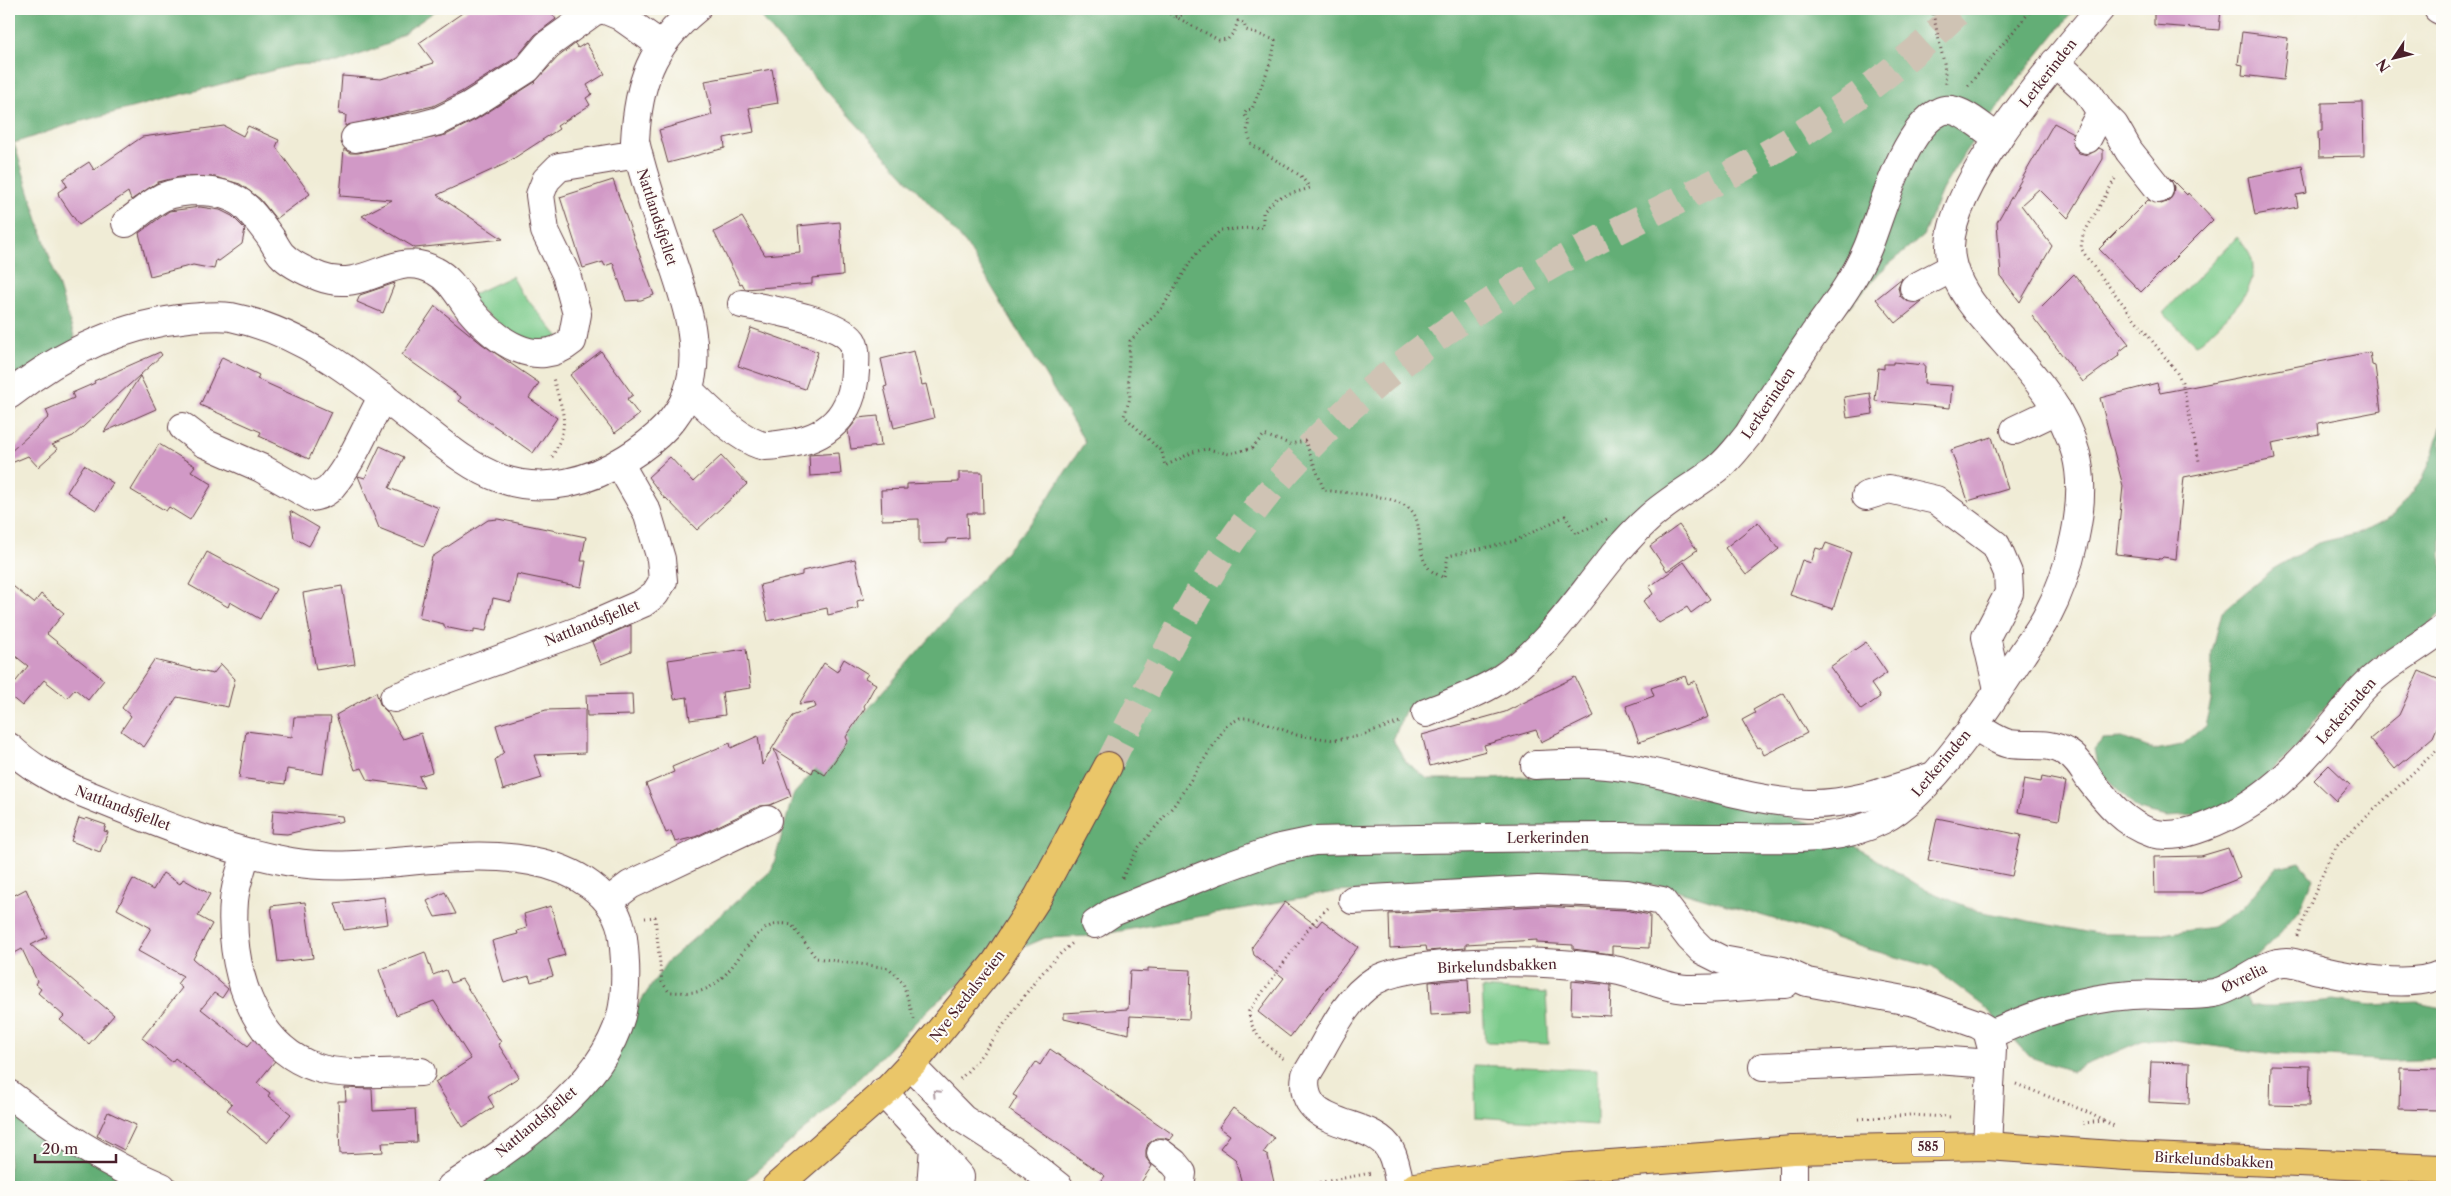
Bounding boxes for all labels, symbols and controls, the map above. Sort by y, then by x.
north arrow [2368,32,2418,82]
street label: Lerkerinden [2016,35,2081,111]
text: N [2372,55,2394,76]
street label: Nattlandsfjellet [633,166,681,268]
street label: Lerkerinden [1738,364,1799,442]
street label: Nattlandsfjellet [542,596,642,650]
street label: Lerkerinden [2312,674,2380,748]
street label: Lerkerinden [1908,725,1975,800]
street label: Nattlandsfjellet [73,781,173,835]
street label: Lerkerinden [1507,829,1589,847]
street label: Nye Sædalsveien [925,946,1009,1046]
street label: Birkelundsbakken [1437,955,1557,977]
street label: Øvrelia [2218,959,2270,997]
street label: Nattlandsfjellet [492,1083,581,1161]
one-way arrow [933,1089,942,1098]
scale bar [35,1131,116,1163]
road number: 585 [1912,1138,1944,1156]
text: 20 m [42,1139,78,1158]
street label: Birkelundsbakken [2154,1148,2274,1172]

